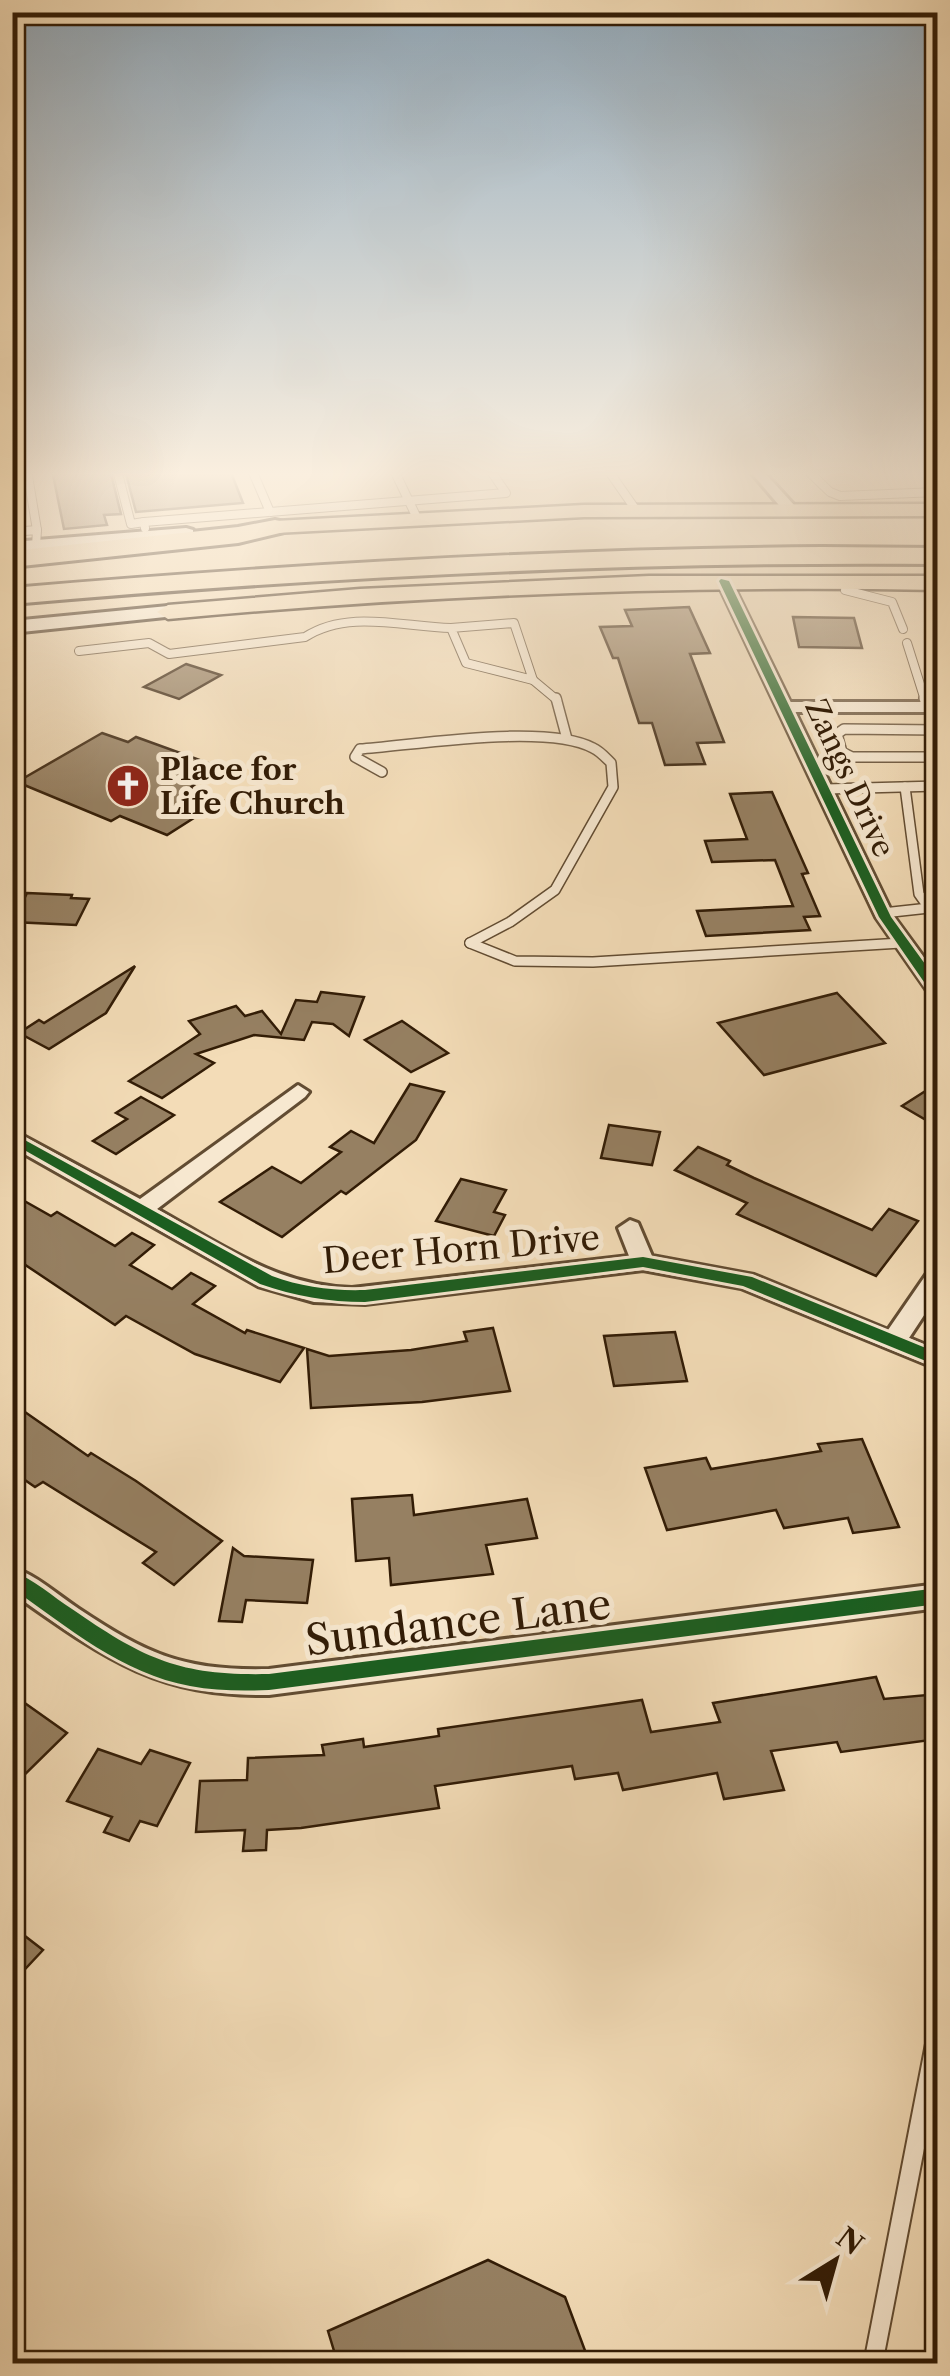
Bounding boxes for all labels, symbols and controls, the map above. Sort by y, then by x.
street label: Zangs Drive [797,693,903,863]
place label: Place for Life Church [160,751,345,822]
church icon: Place for Life Church [105,763,151,809]
street label: Deer Horn Drive [320,1215,602,1283]
street label: Sundance Lane [302,1577,614,1667]
north arrow [785,2211,885,2311]
text: N [830,2220,870,2262]

